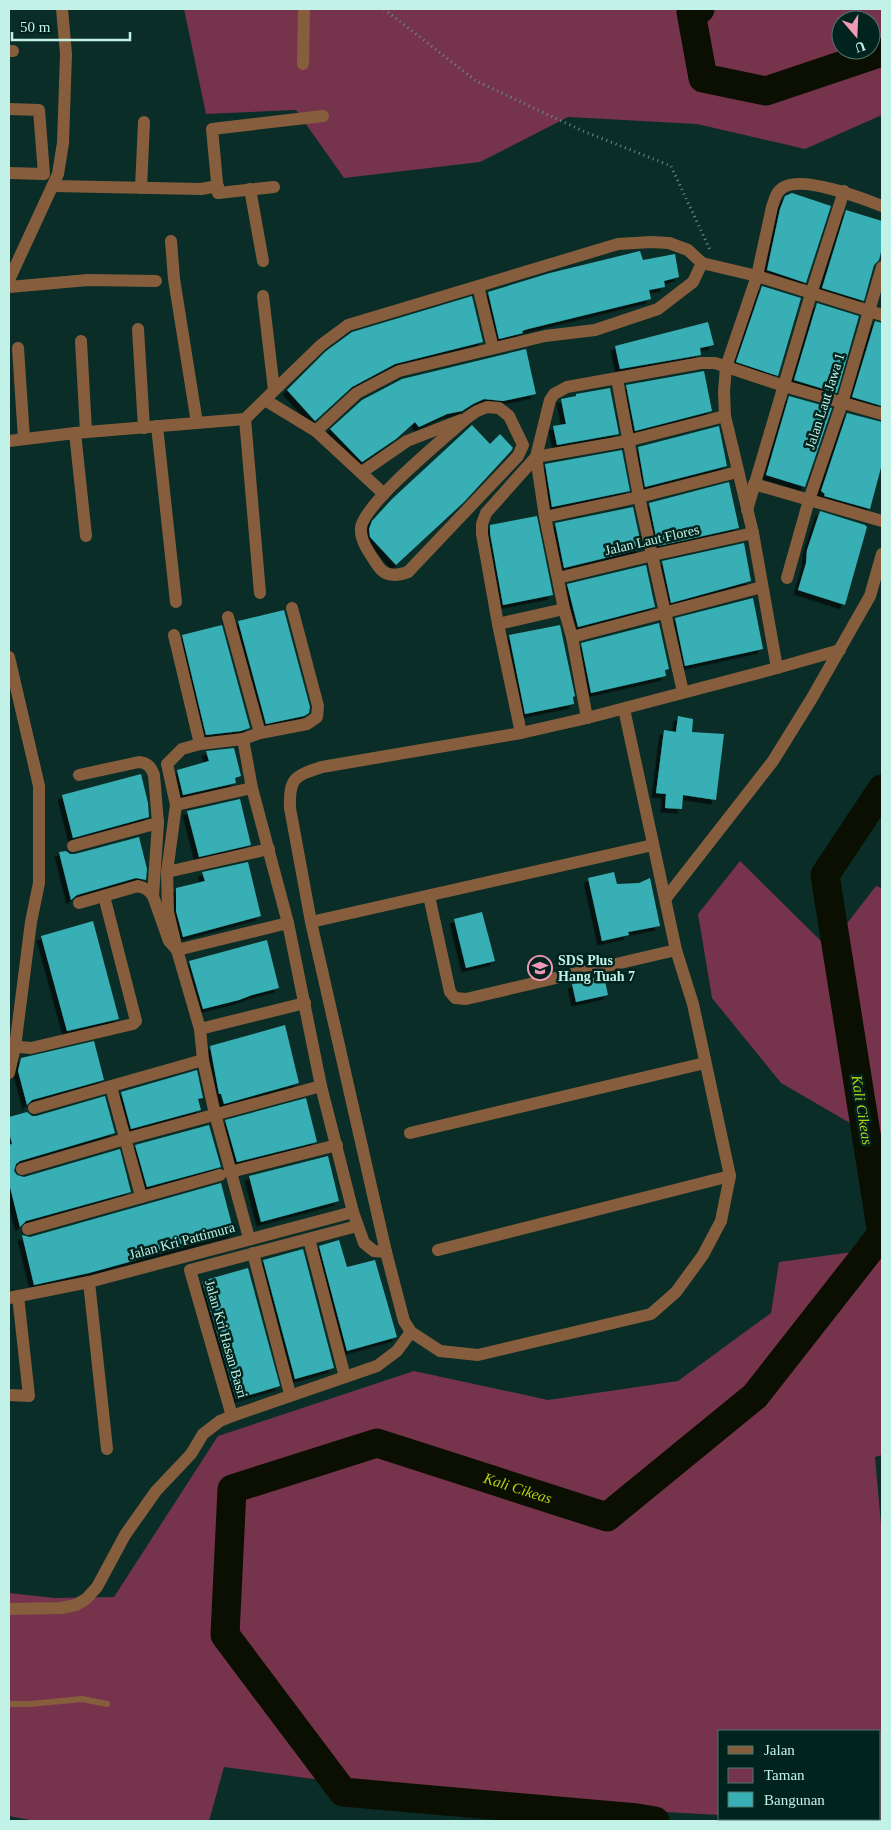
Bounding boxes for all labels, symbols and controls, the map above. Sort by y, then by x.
scale bar [12,10,130,42]
north arrow [831,10,881,60]
text: 50 m [20,19,51,35]
text: U [853,38,867,56]
street label: Jalan Laut Jawa 1 [802,351,848,451]
street label: Jalan Laut Flores [603,522,701,558]
place label: SDS Plus Hang Tuah 7 [558,953,635,984]
school or university icon: SDS Plus Hang Tuah 7 [527,955,553,981]
water label: Kali Cikeas [848,1073,875,1146]
street label: Jalan Kri Pattimura [127,1219,237,1262]
street label: Jalan Kri Hasan Basri [202,1278,250,1400]
water label: Kali Cikeas [481,1470,554,1507]
legend [718,1730,881,1820]
text: Jalan [764,1742,795,1758]
text: Taman [764,1767,805,1783]
text: Bangunan [764,1792,825,1808]

